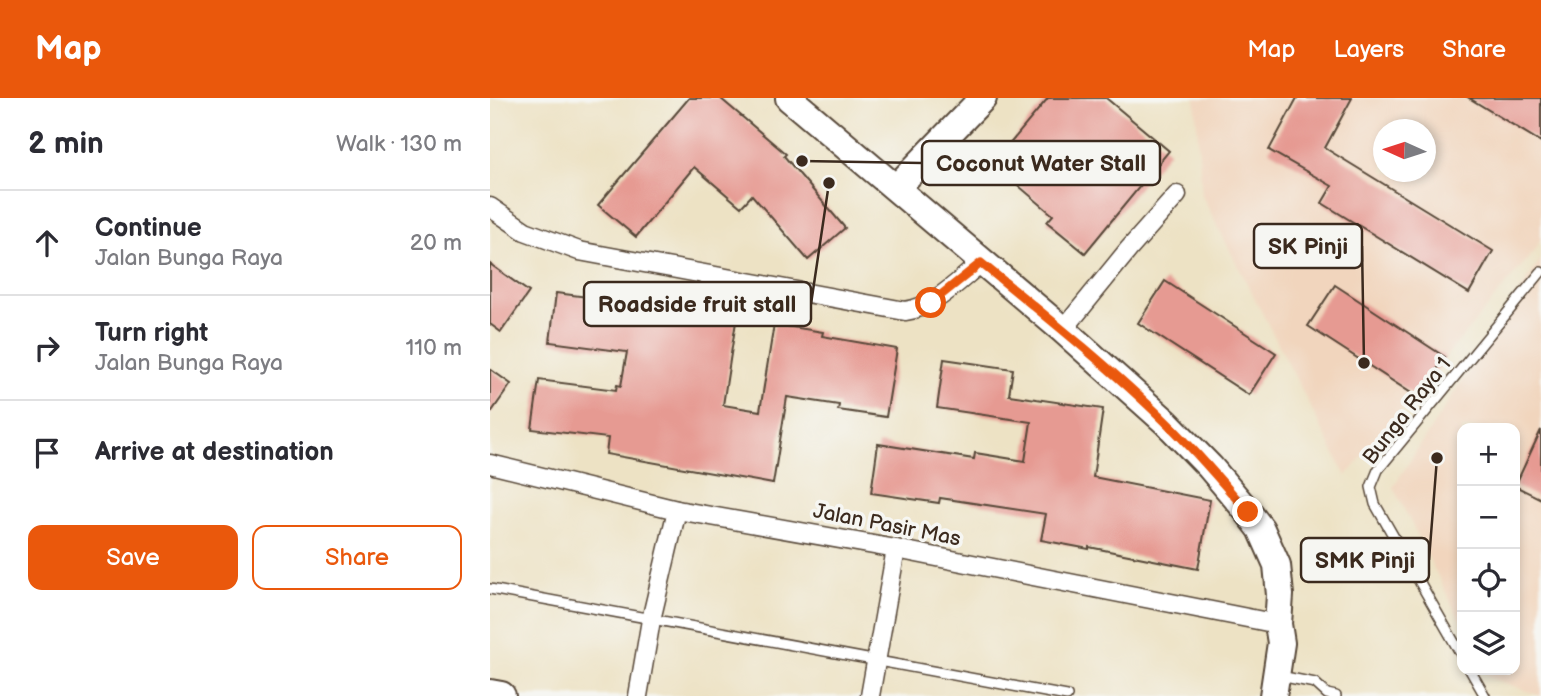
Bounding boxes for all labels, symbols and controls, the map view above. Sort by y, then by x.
text: Map [35,29,101,69]
text: Map [1247,35,1295,64]
text: Layers [1333,35,1404,64]
text: Share [1442,35,1506,64]
north arrow [1373,119,1436,182]
text: 2 min [28,126,104,162]
text: Walk · 130 m [336,130,462,158]
callout: Coconut Water Stall [922,141,1160,185]
text: Coconut Water Stall [936,150,1146,178]
text: Continue [95,213,202,244]
icon: ahead [28,224,66,262]
callout: SK Pinji [1254,224,1362,268]
text: 20 m [410,229,462,257]
text: SK Pinji [1268,233,1348,261]
text: Jalan Bunga Raya [95,244,283,272]
callout: Roadside fruit stall [584,282,811,326]
route start [915,287,946,318]
text: Roadside fruit stall [598,291,796,319]
text: Turn right [95,318,208,349]
icon: right [28,329,66,367]
text: 110 m [405,334,462,362]
text: Jalan Bunga Raya [95,349,283,377]
street label: Bunga Raya 1 [1357,352,1457,470]
map controls [1457,423,1520,675]
button: + [1457,423,1520,486]
icon: arrive [28,434,66,472]
text: Arrive at destination [95,437,334,468]
button: − [1457,486,1520,549]
route end [1232,496,1263,527]
street label: Jalan Pasir Mas [811,498,963,552]
button: Save [28,525,238,590]
button: Share [252,525,462,590]
callout: SMK Pinji [1301,538,1429,582]
text: SMK Pinji [1315,547,1415,575]
button: locate [1457,549,1520,612]
button: layers [1457,612,1520,675]

